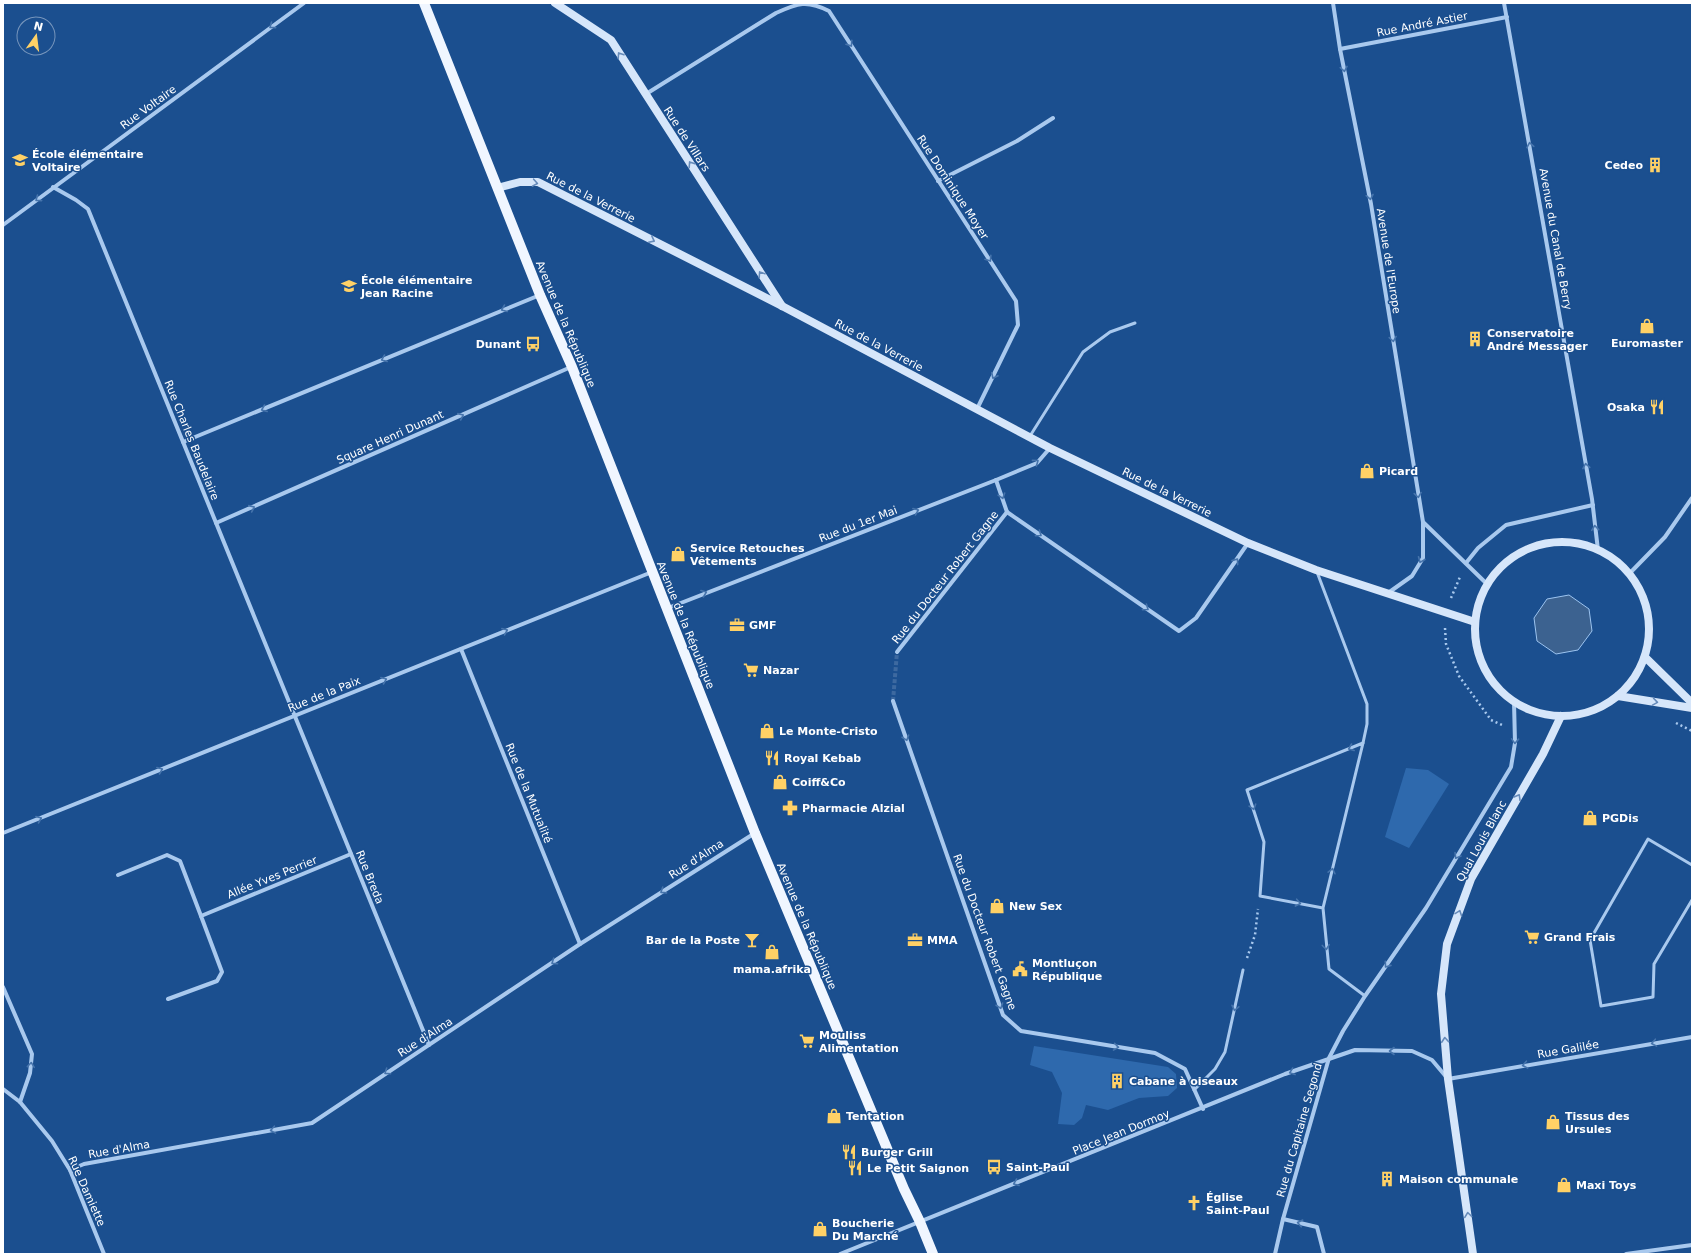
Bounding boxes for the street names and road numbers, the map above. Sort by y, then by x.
street label: Rue André Astier [1376,9,1469,40]
street label: Rue Voltaire [118,83,179,132]
street label: Rue de Villars [661,104,713,175]
street label: Rue Dominique Moyer [914,133,991,242]
street label: Avenue du Canal de Berry [1537,167,1574,311]
street label: Rue de la Verrerie [544,169,638,226]
street label: Avenue de l'Europe [1374,208,1403,315]
street label: Avenue de la République [533,259,598,390]
street label: Rue de la Verrerie [832,317,925,374]
street label: Rue Charles Baudelaire [161,378,222,502]
street label: Square Henri Dunant [335,408,446,467]
street label: Rue de la Verrerie [1120,465,1214,520]
street label: Rue du 1er Mai [817,504,899,545]
street label: Rue du Docteur Robert Gagne [889,508,1001,646]
street label: Avenue de la République [654,559,717,691]
street label: Rue de la Paix [286,674,363,715]
street label: Rue de la Mutualité [503,741,555,845]
street label: Quai Louis Blanc [1454,798,1509,884]
street label: Rue d'Alma [667,837,726,882]
street label: Rue Breda [353,848,386,906]
street label: Rue du Docteur Robert Gagne [950,852,1019,1012]
street label: Allée Yves Perrier [225,853,320,901]
street label: Avenue de la République [774,861,839,992]
street label: Rue d'Alma [396,1015,455,1060]
street label: Rue Galilée [1536,1038,1600,1061]
street label: Rue du Capitaine Segond [1274,1062,1325,1199]
street label: Place Jean Dormoy [1071,1107,1172,1158]
street label: Rue d'Alma [87,1138,151,1161]
street label: Rue Damiette [65,1154,108,1229]

